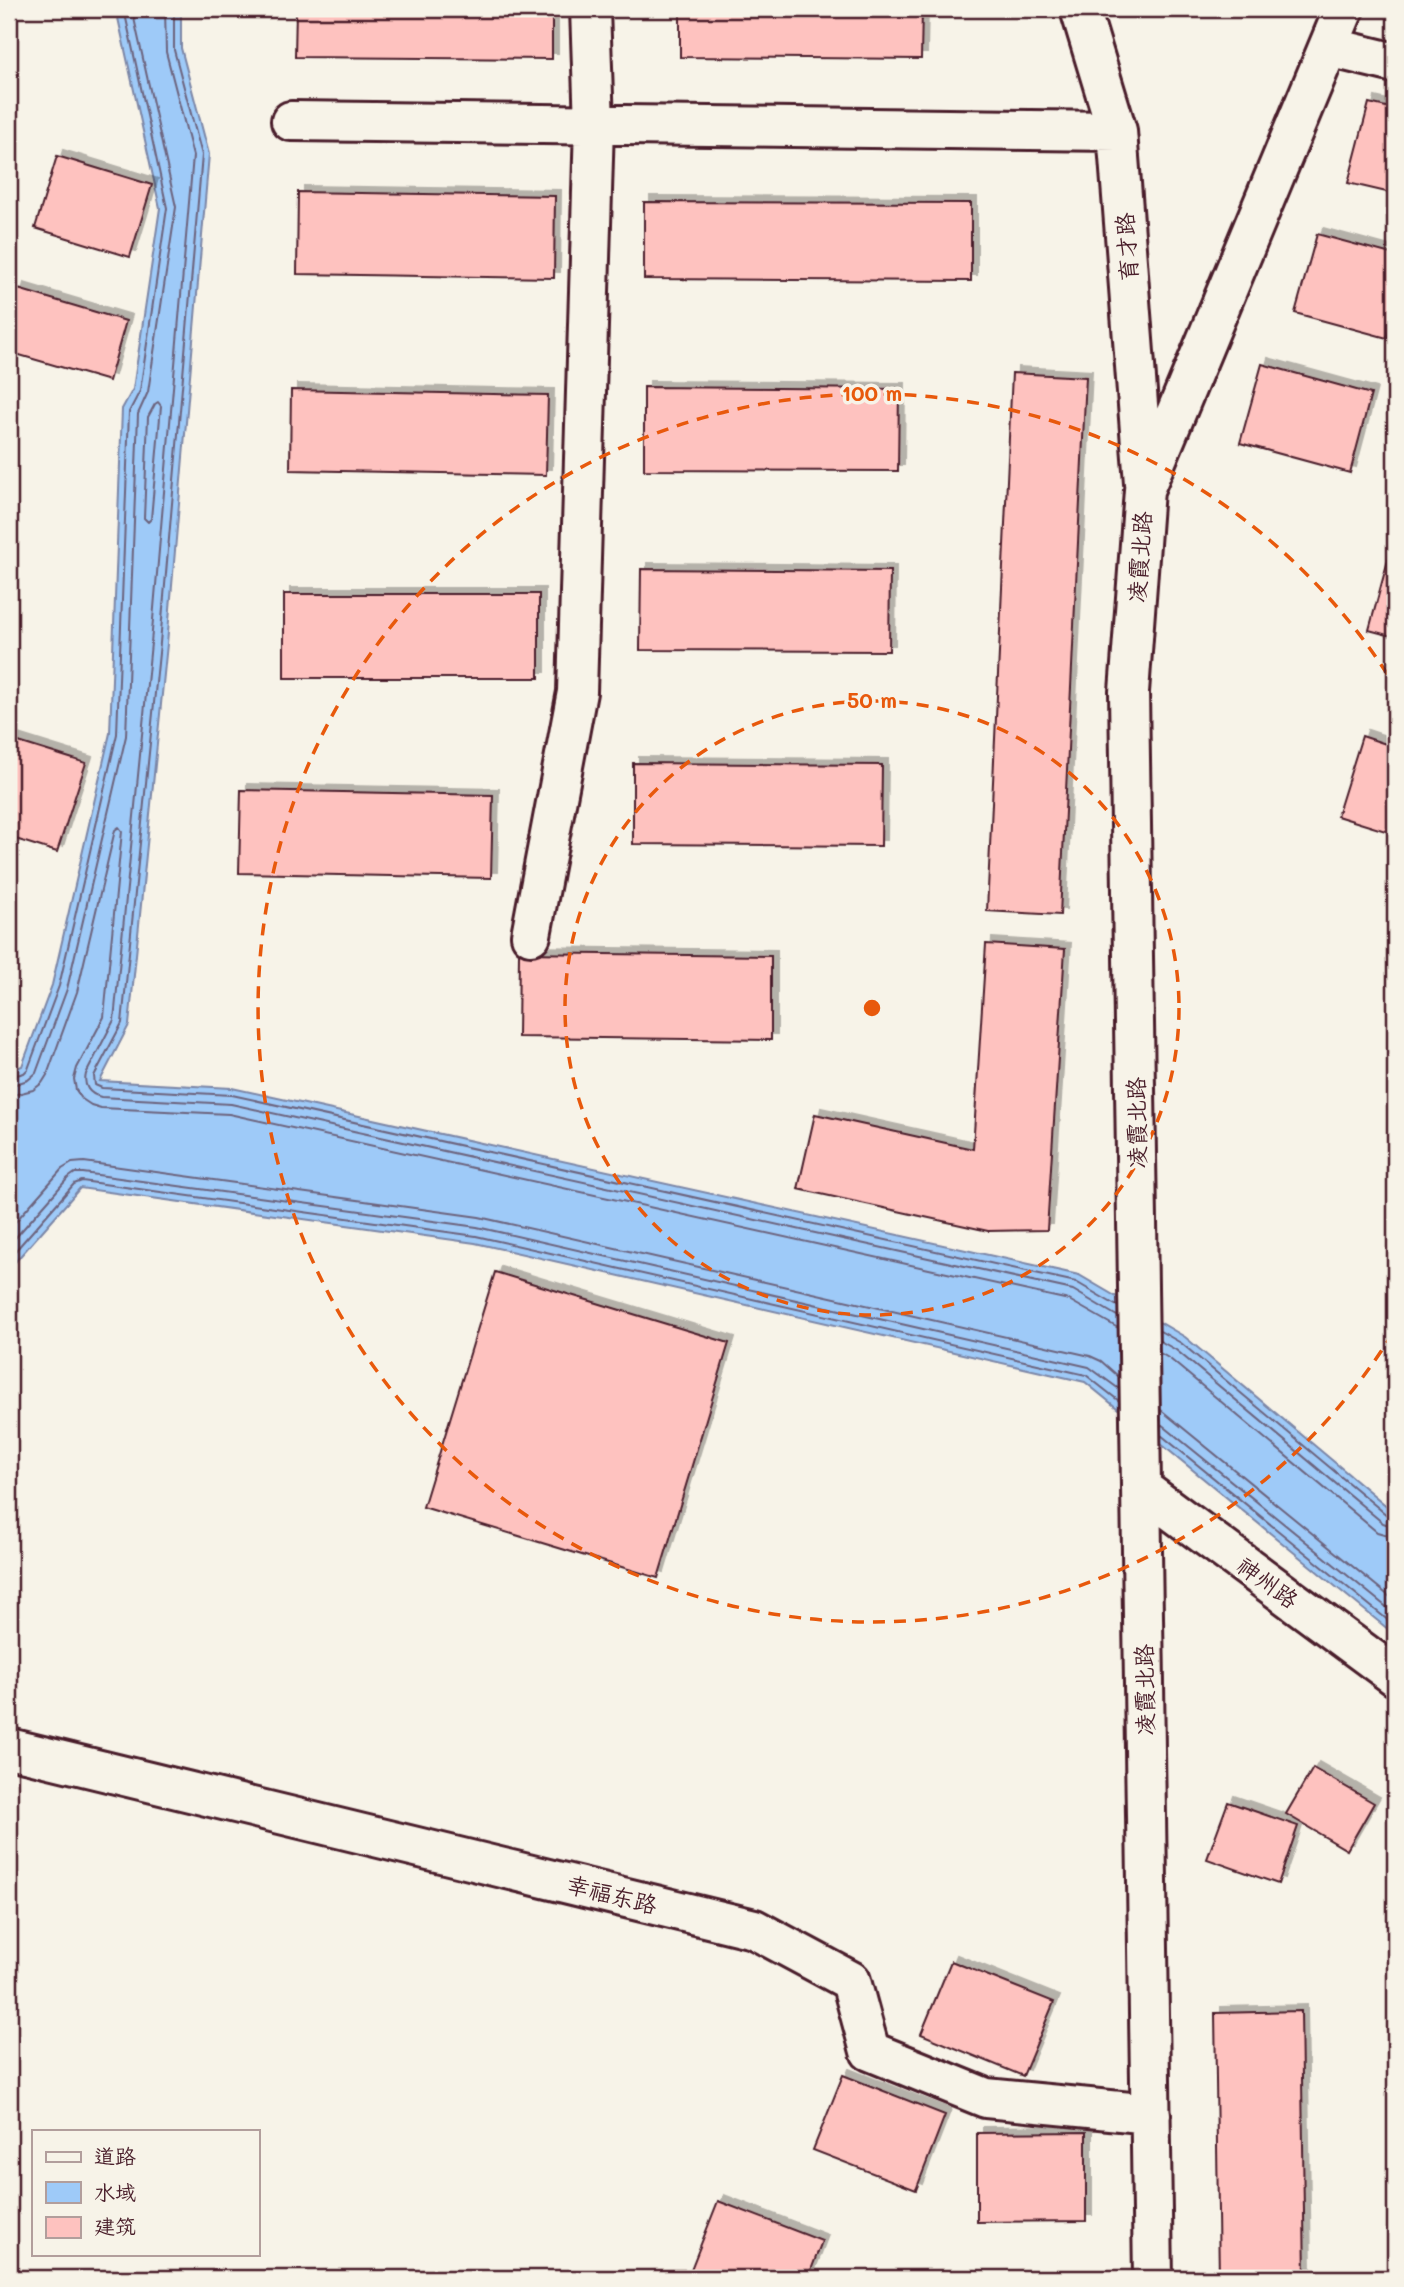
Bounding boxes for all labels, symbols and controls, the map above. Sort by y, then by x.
street label: 育才路 [1109,212,1143,282]
text: 100 m [842,379,902,406]
street label: 凌霞北路 [1121,510,1157,604]
text: 50 m [847,686,897,713]
centre of rings [860,996,884,1020]
street label: 凌霞北路 [1120,1077,1152,1169]
street label: 神州路 [1231,1550,1305,1614]
street label: 凌霞北路 [1128,1644,1160,1736]
street label: 幸福东路 [564,1868,660,1920]
legend [32,2130,259,2256]
text: 道路 [94,2142,136,2169]
text: 水域 [94,2178,136,2205]
text: 建筑 [94,2212,136,2239]

